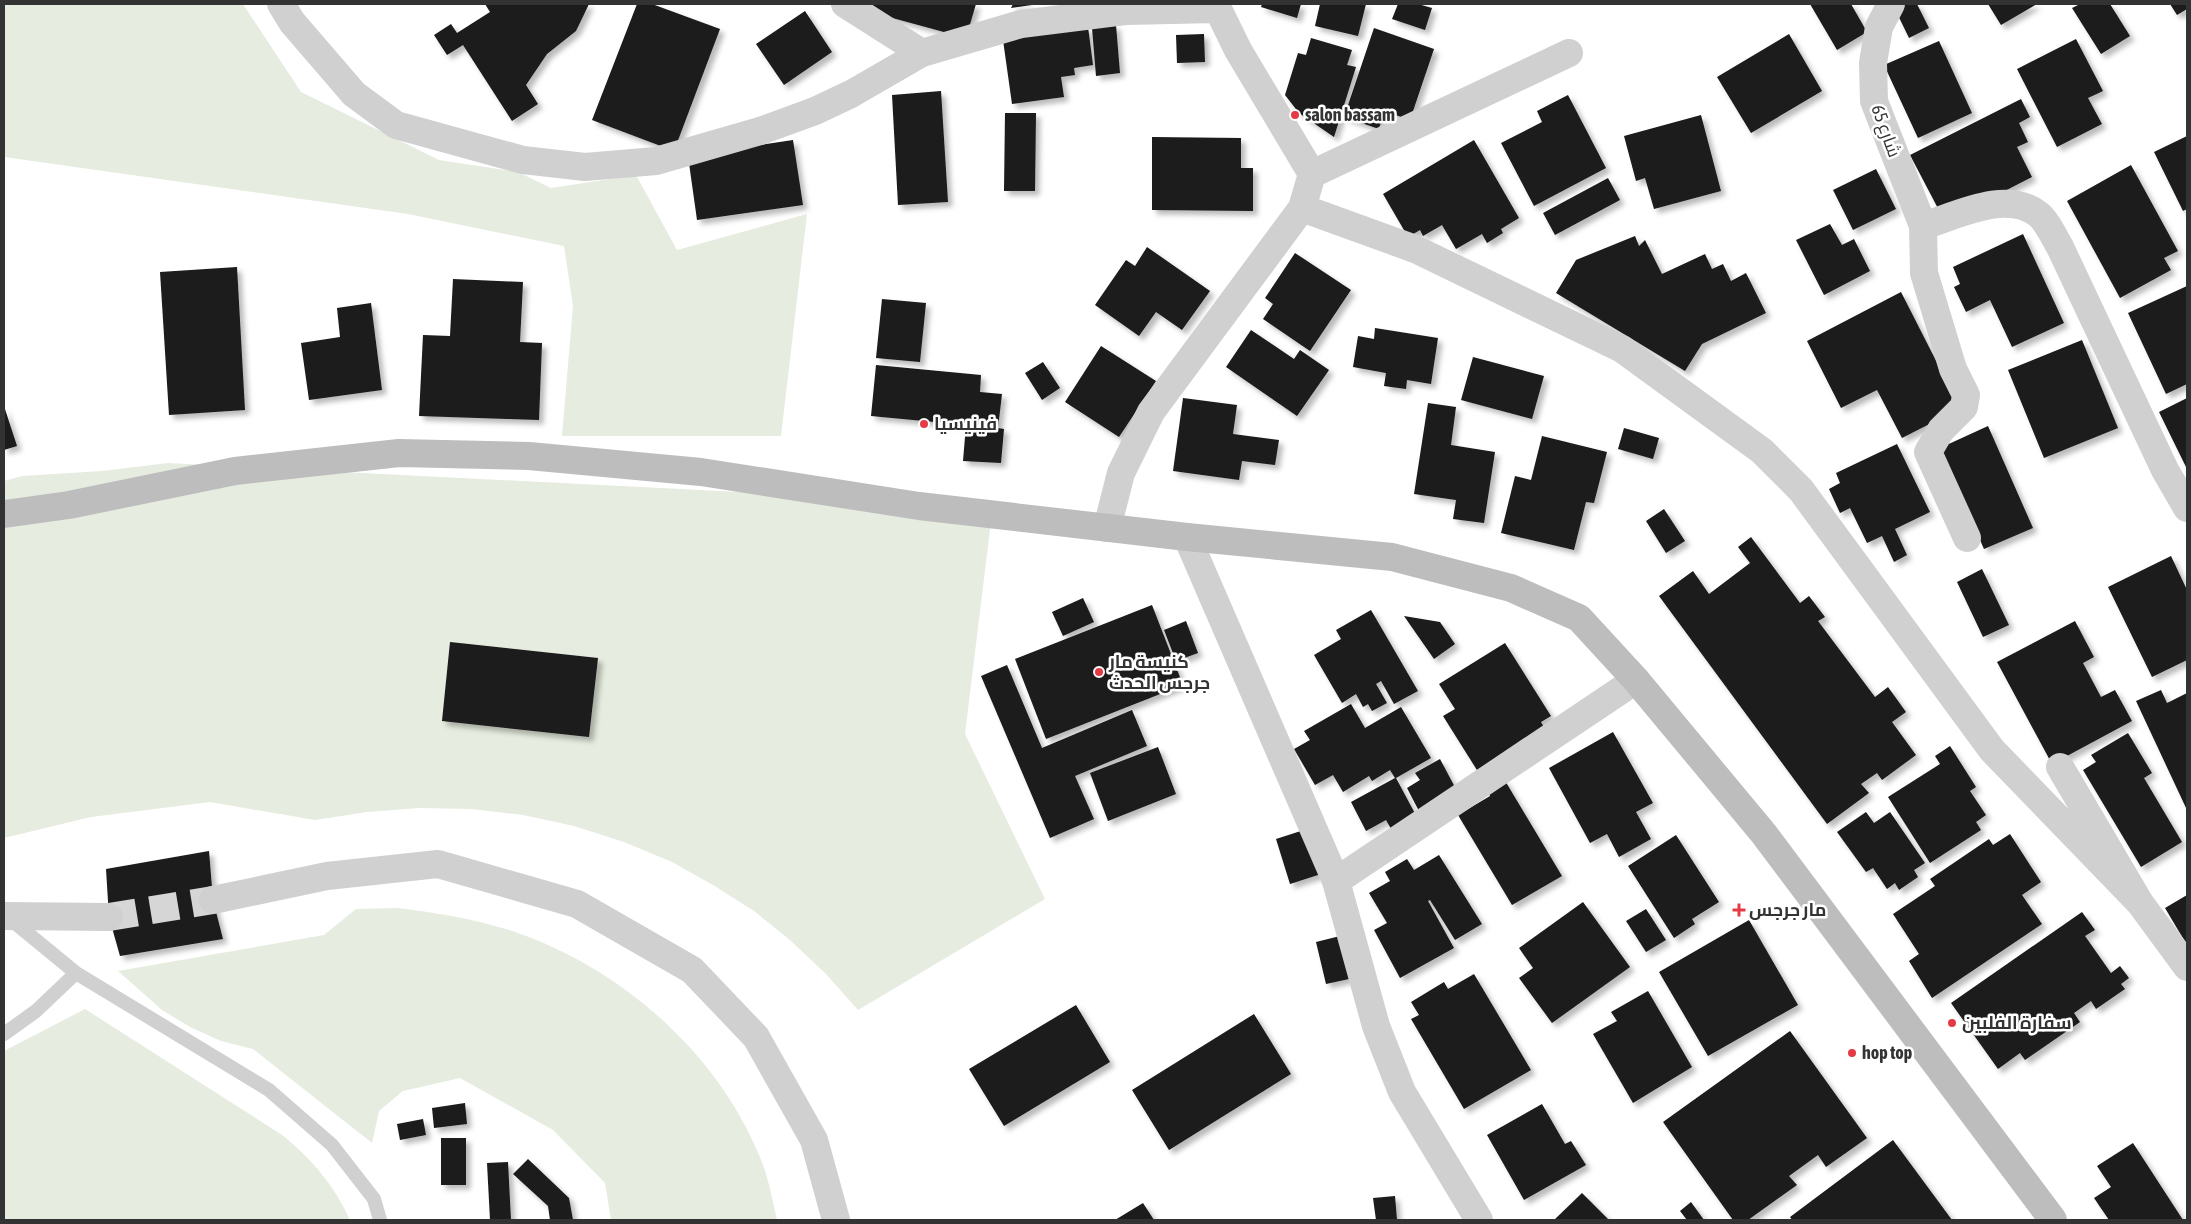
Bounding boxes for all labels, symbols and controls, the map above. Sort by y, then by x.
street label: شارع 65 [1865,102,1906,161]
place label: salon bassam [1305,104,1395,125]
marker: salon bassam [1289,109,1301,121]
place label: فينيسيا [934,413,997,434]
marker: فينيسيا [918,418,930,430]
place label: كنيسة مار جرجس الحدث [1108,651,1210,694]
marker: كنيسة مار جرجس الحدث [1093,666,1105,678]
place label: مار جرجس [1749,899,1826,921]
marker: مار جرجس [1733,904,1745,916]
place label: سفارة الفلبين [1962,1012,2072,1034]
marker: سفارة الفلبين [1946,1017,1958,1029]
place label: hop top [1862,1042,1912,1063]
marker: hop top [1846,1047,1858,1059]

